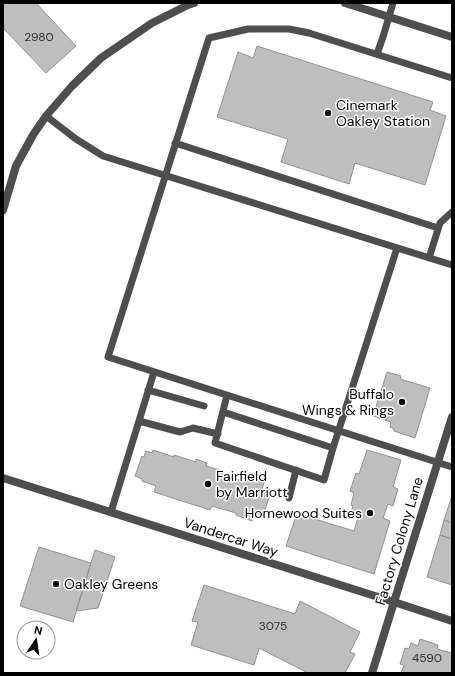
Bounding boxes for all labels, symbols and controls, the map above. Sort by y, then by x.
house number: 2980 [24,29,54,45]
place label: Cinemark Oakley Station [336,96,430,130]
marker: Cinemark Oakley Station [323,108,333,118]
place label: Buffalo Wings & Rings [302,385,394,419]
marker: Buffalo Wings & Rings [397,397,407,407]
place label: Fairfield by Marriott [216,467,288,501]
street label: Factory Colony Lane [371,475,427,607]
marker: Fairfield by Marriott [203,479,213,489]
place label: Homewood Suites [245,504,362,522]
marker: Homewood Suites [365,508,375,518]
street label: Vandercar Way [181,513,281,561]
place label: Oakley Greens [64,575,158,593]
marker: Oakley Greens [51,579,61,589]
house number: 3075 [259,618,287,634]
north arrow [16,620,56,660]
text: N [33,623,44,638]
house number: 4590 [412,650,442,666]

